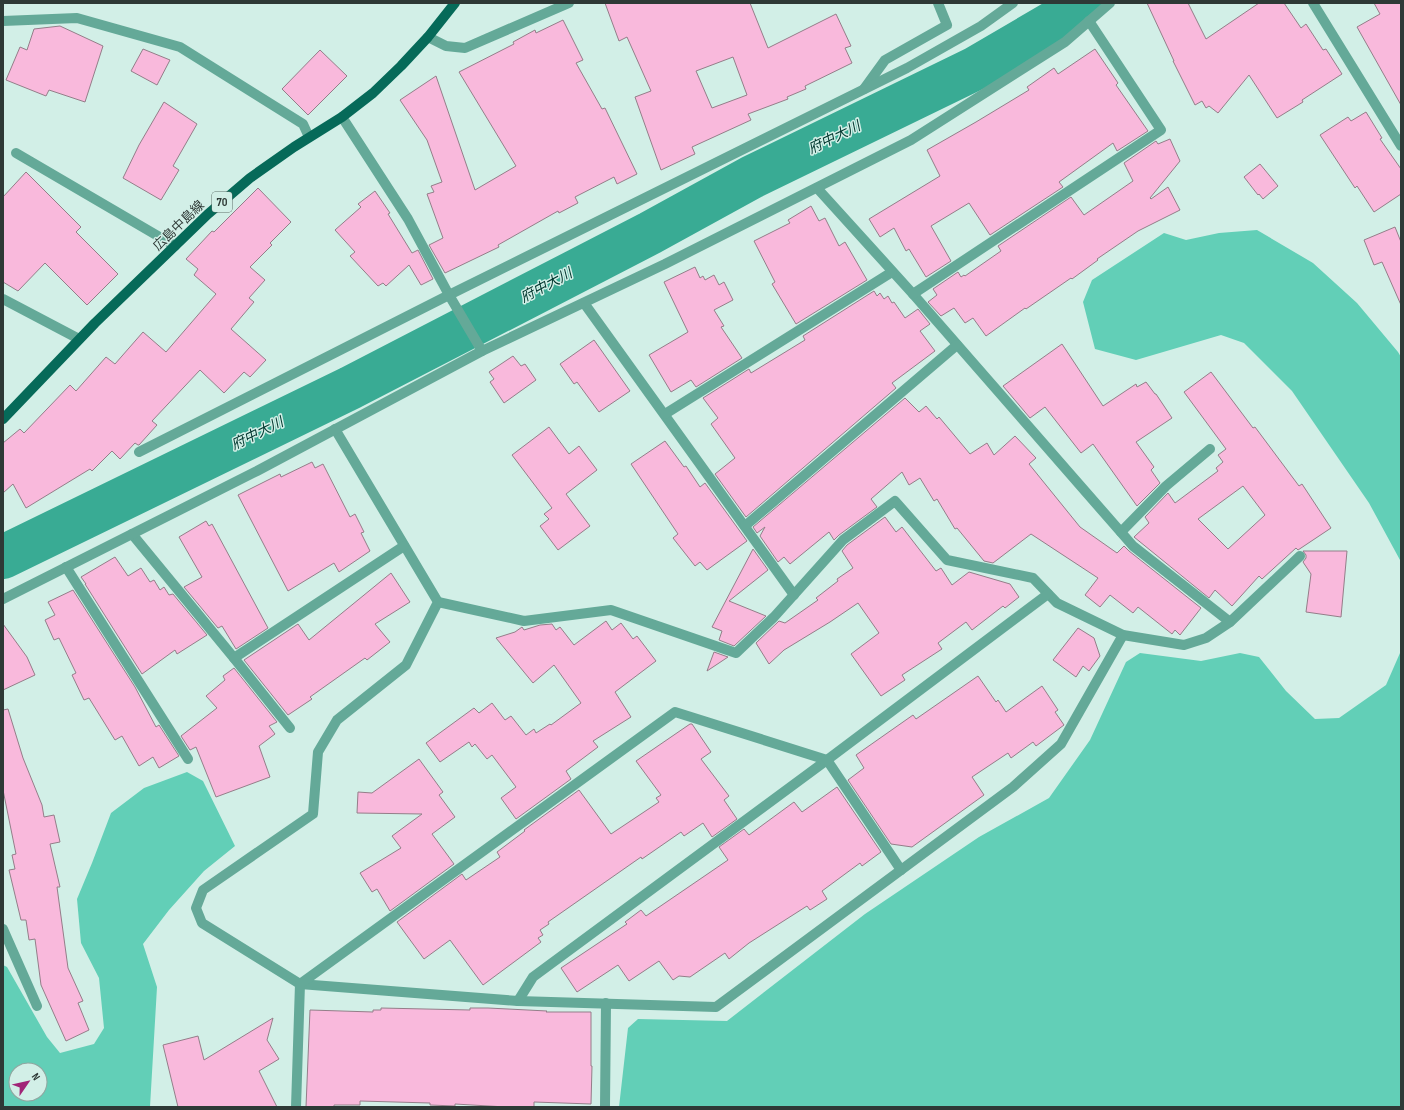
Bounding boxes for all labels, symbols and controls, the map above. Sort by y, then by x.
water label: 府中大川 [805,117,865,157]
road number: 70 [212,192,232,212]
street label: 広島中島線 [150,197,208,254]
water label: 府中大川 [518,264,577,306]
water label: 府中大川 [228,413,288,453]
north arrow [8,1062,48,1102]
text: N [29,1071,43,1083]

